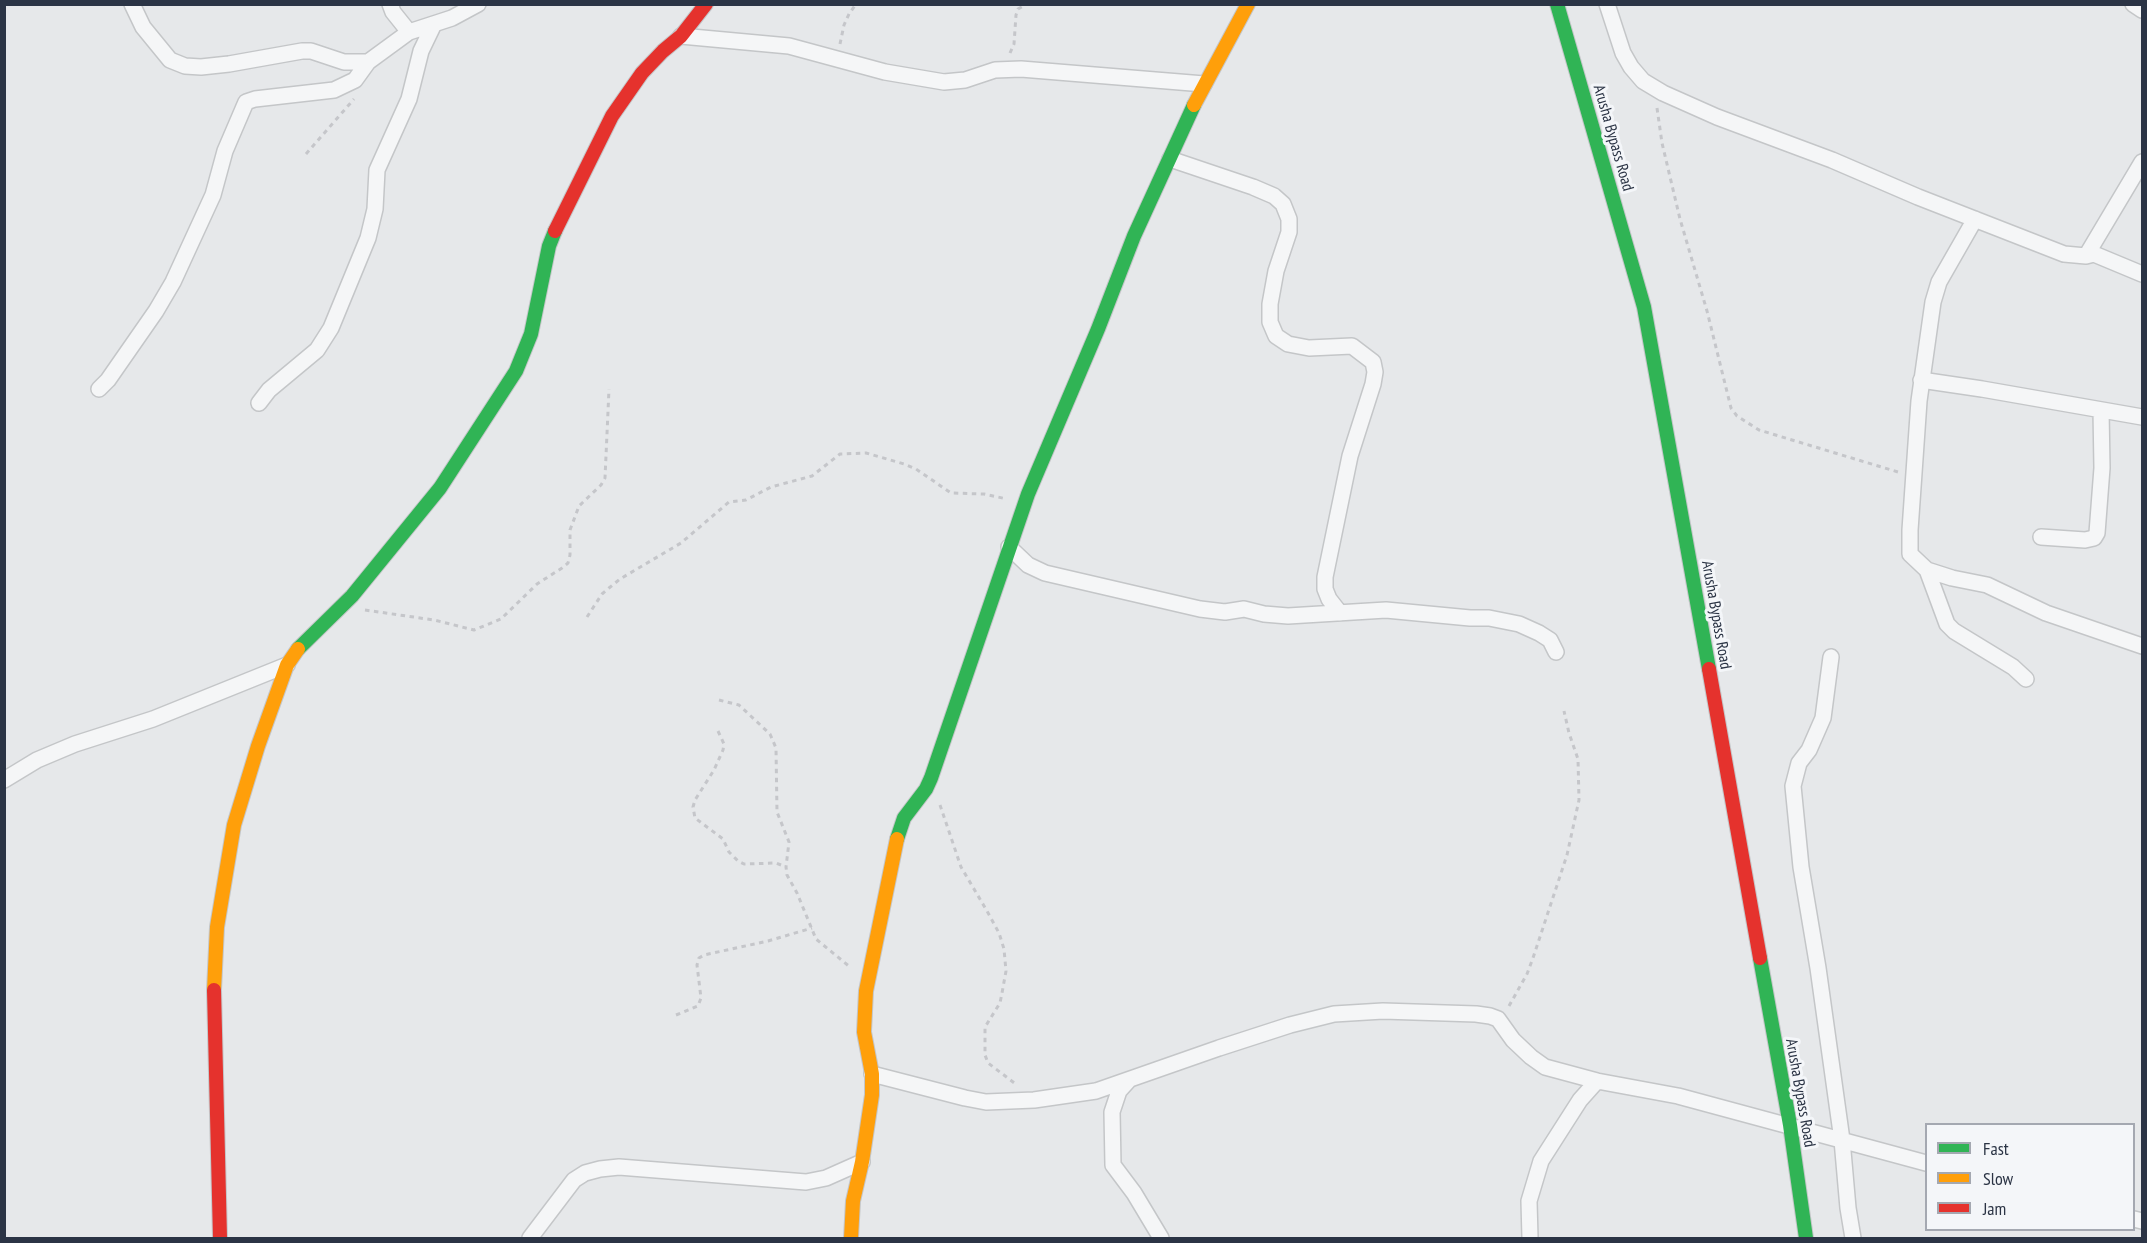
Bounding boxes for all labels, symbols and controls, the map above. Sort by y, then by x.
street label: Arusha Bypass Road [1589,83,1637,193]
street label: Arusha Bypass Road [1697,559,1735,671]
street label: Arusha Bypass Road [1781,1037,1819,1149]
legend [1925,1123,2135,1231]
text: Fast [1983,1137,2009,1160]
text: Slow [1983,1167,2013,1190]
text: Jam [1983,1197,2006,1220]

